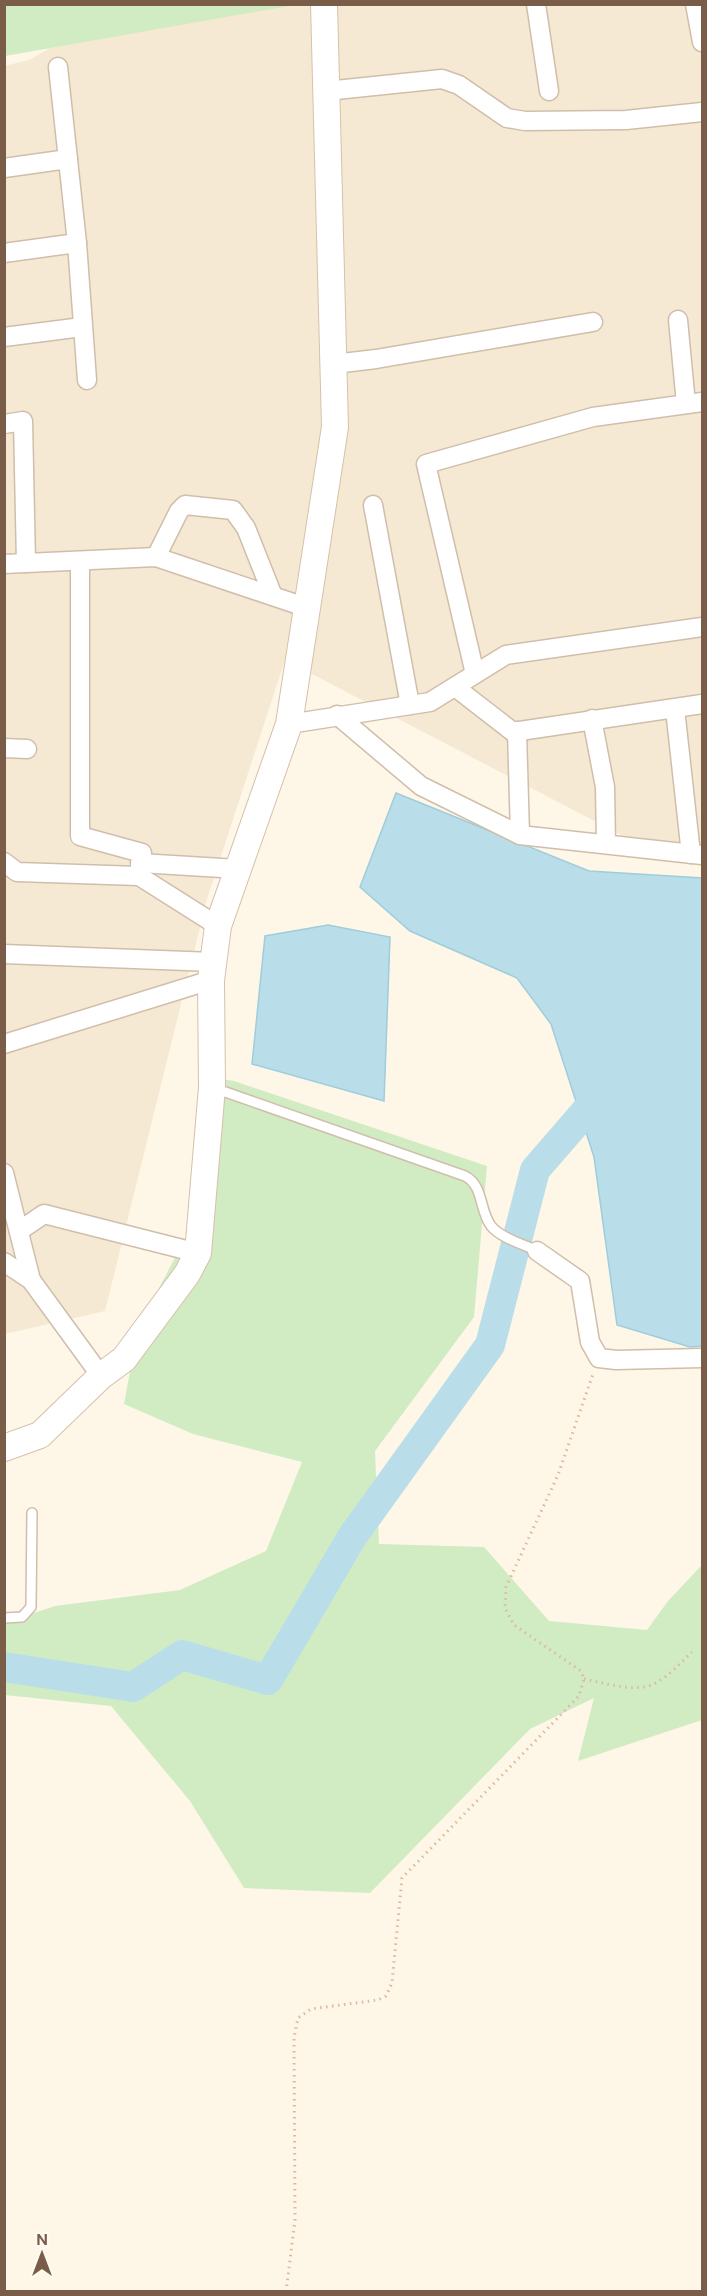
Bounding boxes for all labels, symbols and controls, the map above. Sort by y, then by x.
north arrow [12,2224,72,2284]
text: N [36,2229,48,2250]

